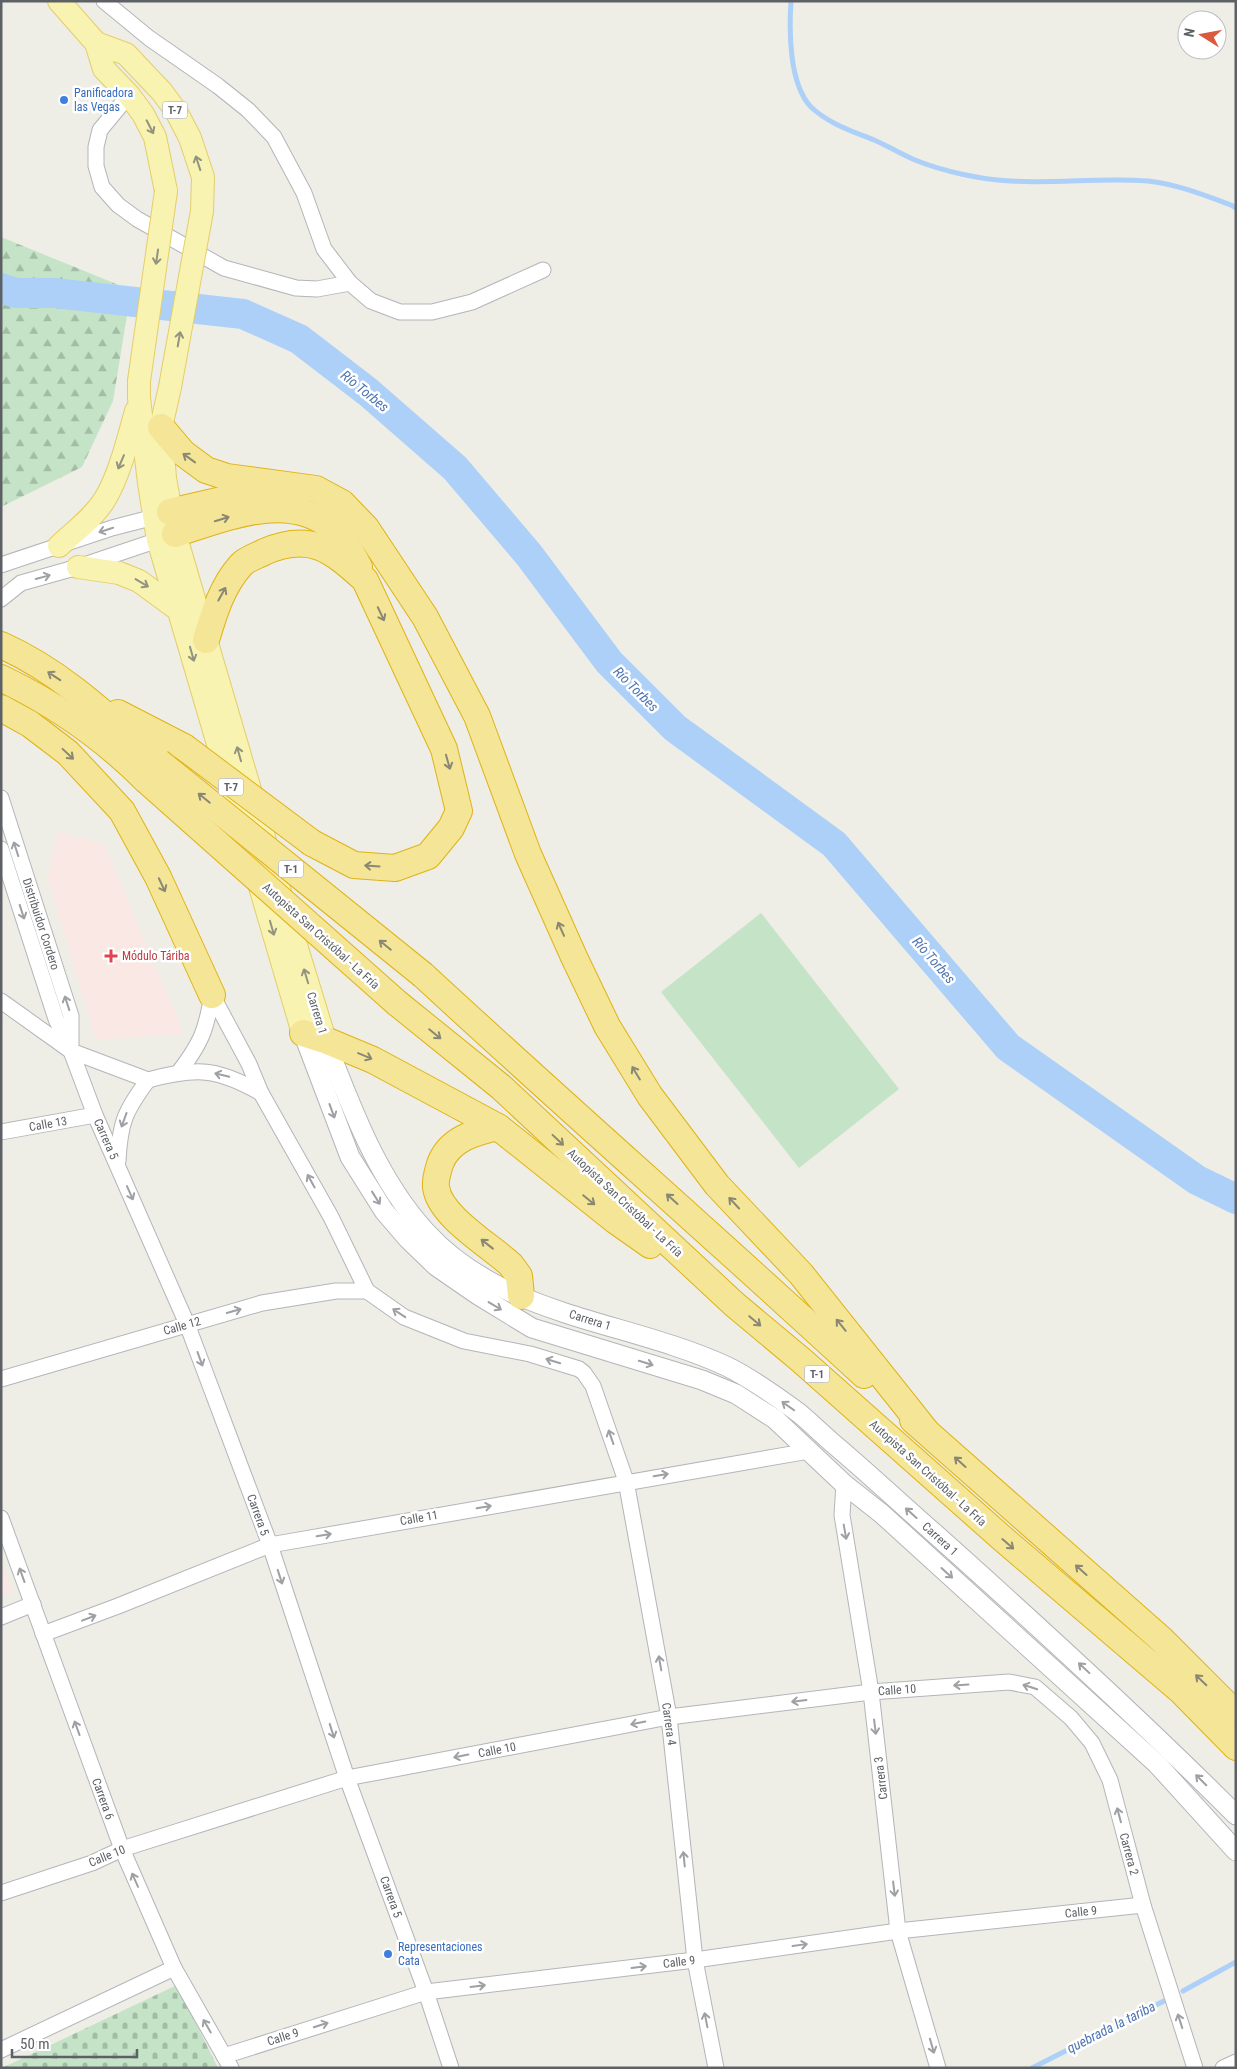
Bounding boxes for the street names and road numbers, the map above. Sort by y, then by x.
road number: T-7 [162,102,188,118]
road number: T-7 [218,779,244,796]
road number: T-1 [278,861,304,878]
street label: Distribuidor Cordero [20,876,62,972]
street label: Autopista San Cristóbal - La Fría [260,880,382,992]
street label: Carrera 1 [304,990,330,1036]
street label: Calle 13 [28,1114,68,1134]
street label: Carrera 5 [91,1116,121,1162]
street label: Autopista San Cristóbal - La Fría [565,1146,686,1260]
street label: Carrera 1 [567,1307,613,1333]
street label: Calle 12 [162,1314,202,1338]
road number: T-1 [804,1366,830,1382]
street label: Autopista San Cristóbal - La Fría [867,1417,989,1529]
street label: Carrera 5 [244,1492,272,1538]
street label: Calle 11 [399,1508,439,1528]
street label: Carrera 1 [919,1519,961,1559]
street label: Calle 10 [877,1682,917,1698]
street label: Carrera 4 [659,1702,679,1746]
street label: Calle 10 [477,1739,517,1761]
street label: Carrera 3 [871,1756,891,1800]
street label: Carrera 6 [89,1776,117,1822]
street label: Carrera 2 [1117,1831,1141,1877]
street label: Calle 10 [87,1842,127,1870]
street label: Carrera 5 [377,1874,405,1920]
street label: Calle 9 [1064,1903,1098,1921]
street label: Calle 9 [662,1953,696,1971]
street label: Calle 9 [265,2025,301,2049]

